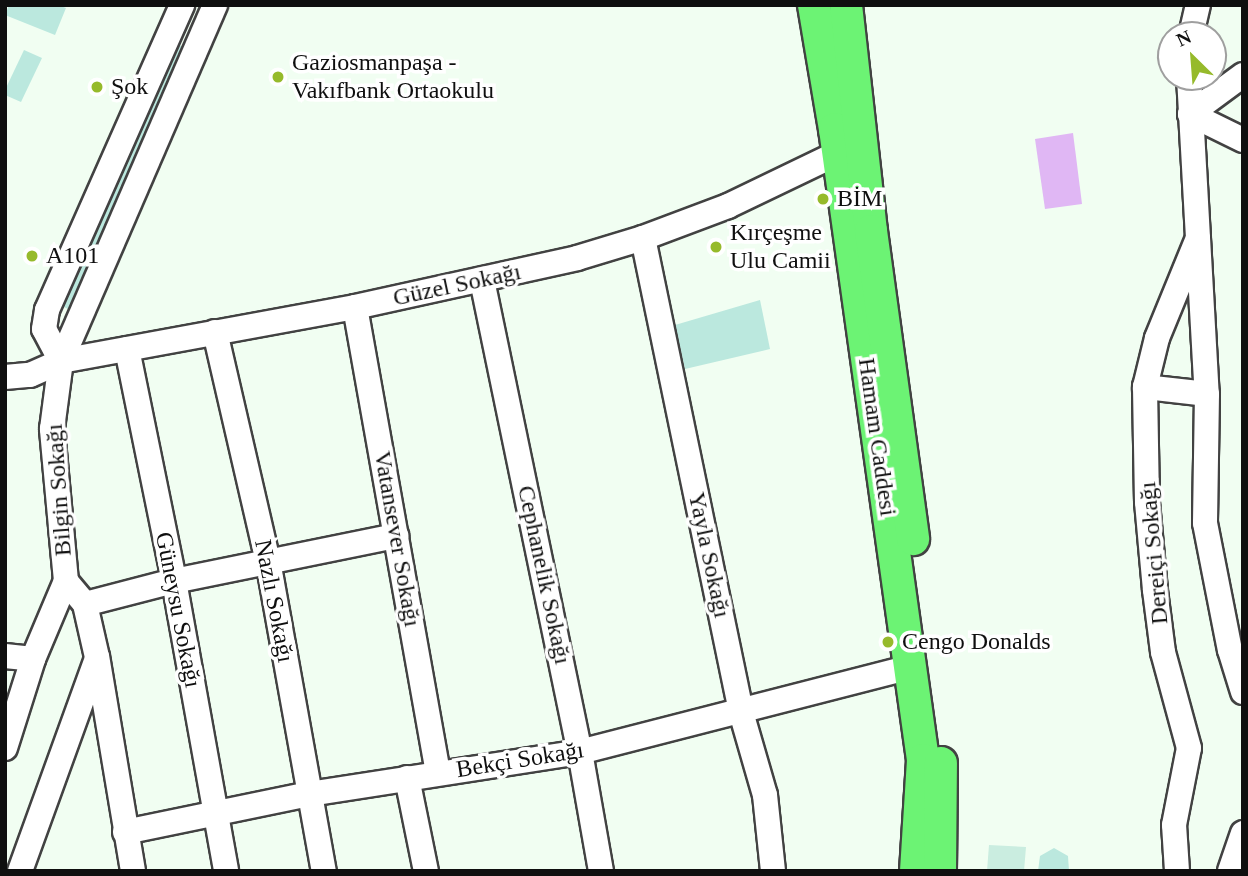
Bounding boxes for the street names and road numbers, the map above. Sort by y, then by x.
street label: Güzel Sokağı [390,257,524,313]
street label: Hamam Caddesi [852,356,902,518]
street label: Bilgin Sokağı [40,423,78,557]
street label: Vatansever Sokağı [367,449,427,629]
street label: Dereiçi Sokağı [1133,480,1175,626]
street label: Cephanelik Sokağı [511,483,577,667]
street label: Yayla Sokağı [682,490,736,620]
street label: Güneysu Sokağı [149,530,207,690]
street label: Nazlı Sokağı [248,537,300,665]
street label: Bekçi Sokağı [454,736,586,784]

